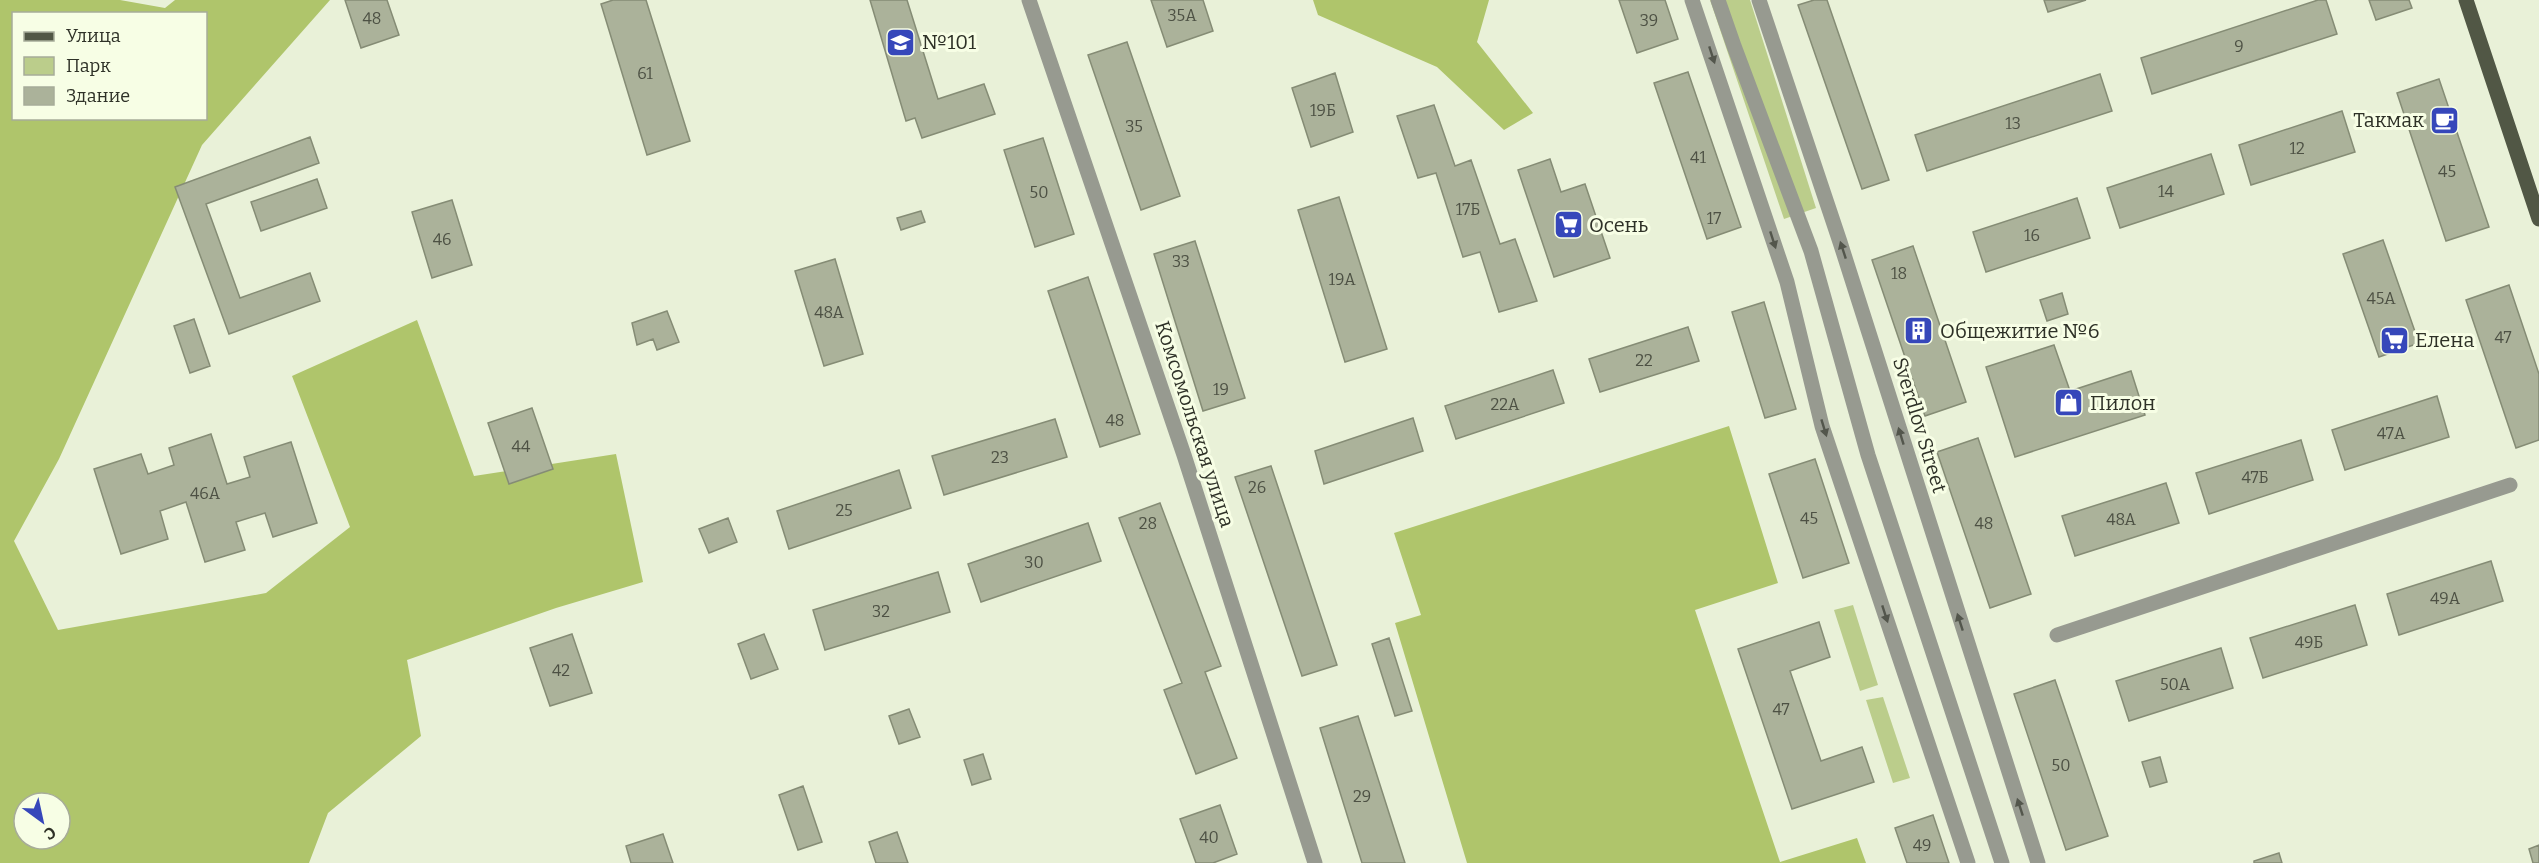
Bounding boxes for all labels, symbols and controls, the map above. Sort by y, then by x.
house number: 35А [1167,6,1197,25]
house number: 48 [363,9,381,28]
house number: 39 [1640,11,1658,30]
legend [12,12,207,120]
text: Улица [66,25,121,47]
school or university icon: №101 [885,26,917,58]
place label: №101 [922,30,976,54]
house number: 9 [2234,37,2244,56]
one-way arrow [1708,46,1717,64]
text: Парк [66,55,111,77]
house number: 61 [637,64,653,83]
text: Здание [66,85,130,107]
house number: 19Б [1310,101,1336,120]
cafe icon: Такмак [2429,104,2461,136]
place label: Такмак [2353,108,2424,132]
house number: 13 [2005,114,2021,133]
house number: 35 [1125,117,1143,136]
house number: 12 [2289,139,2305,158]
house number: 41 [1690,148,1706,167]
house number: 45 [2438,162,2456,181]
house number: 14 [2158,182,2175,201]
house number: 50 [1030,183,1048,202]
house number: 17Б [1456,200,1480,219]
supermarket icon: Осень [1552,209,1584,241]
house number: 17 [1707,209,1721,228]
place label: Осень [1589,213,1648,237]
house number: 16 [2024,226,2040,245]
house number: 46 [433,230,451,249]
one-way arrow [1769,231,1778,249]
one-way arrow [1838,241,1847,259]
house number: 33 [1172,252,1190,271]
house number: 18 [1891,264,1907,283]
house number: 19А [1328,270,1356,289]
house number: 45А [2366,289,2396,308]
house number: 48А [814,303,844,322]
building icon: Общежитие №6 [1903,315,1935,347]
street label: Комсомольская улица [1150,318,1240,530]
place label: Общежитие №6 [1940,319,2099,343]
supermarket icon: Елена [2378,324,2410,356]
place label: Елена [2415,328,2475,352]
house number: 47 [2494,328,2512,347]
house number: 22 [1635,351,1653,370]
street label: Sverdlov Street [1888,354,1952,496]
house number: 19 [1213,380,1229,399]
shop icon: Пилон [2053,387,2085,419]
place label: Пилон [2090,391,2155,415]
house number: 22А [1491,395,1520,414]
house number: 48 [1106,411,1124,430]
one-way arrow [1820,419,1829,437]
house number: 47А [2377,424,2406,443]
one-way arrow [1896,427,1905,445]
house number: 44 [512,437,531,456]
house number: 23 [991,448,1009,467]
house number: 47Б [2241,468,2269,487]
house number: 26 [1248,478,1266,497]
house number: 46А [190,484,221,503]
house number: 25 [835,501,853,520]
house number: 45 [1800,509,1818,528]
house number: 48А [2106,510,2136,529]
house number: 28 [1139,514,1157,533]
house number: 48 [1975,514,1993,533]
house number: 30 [1024,553,1044,572]
house number: 49А [2430,589,2461,608]
house number: 32 [872,602,890,621]
one-way arrow [1881,605,1890,623]
one-way arrow [1955,613,1964,631]
house number: 49Б [2295,633,2323,652]
house number: 42 [552,661,570,680]
house number: 50А [2160,675,2191,694]
house number: 47 [1772,700,1790,719]
house number: 50 [2052,756,2070,775]
house number: 29 [1353,787,1371,806]
north arrow [12,791,72,851]
one-way arrow [2015,798,2024,816]
text: С [40,822,59,844]
house number: 40 [1199,828,1219,847]
house number: 49 [1913,836,1931,855]

